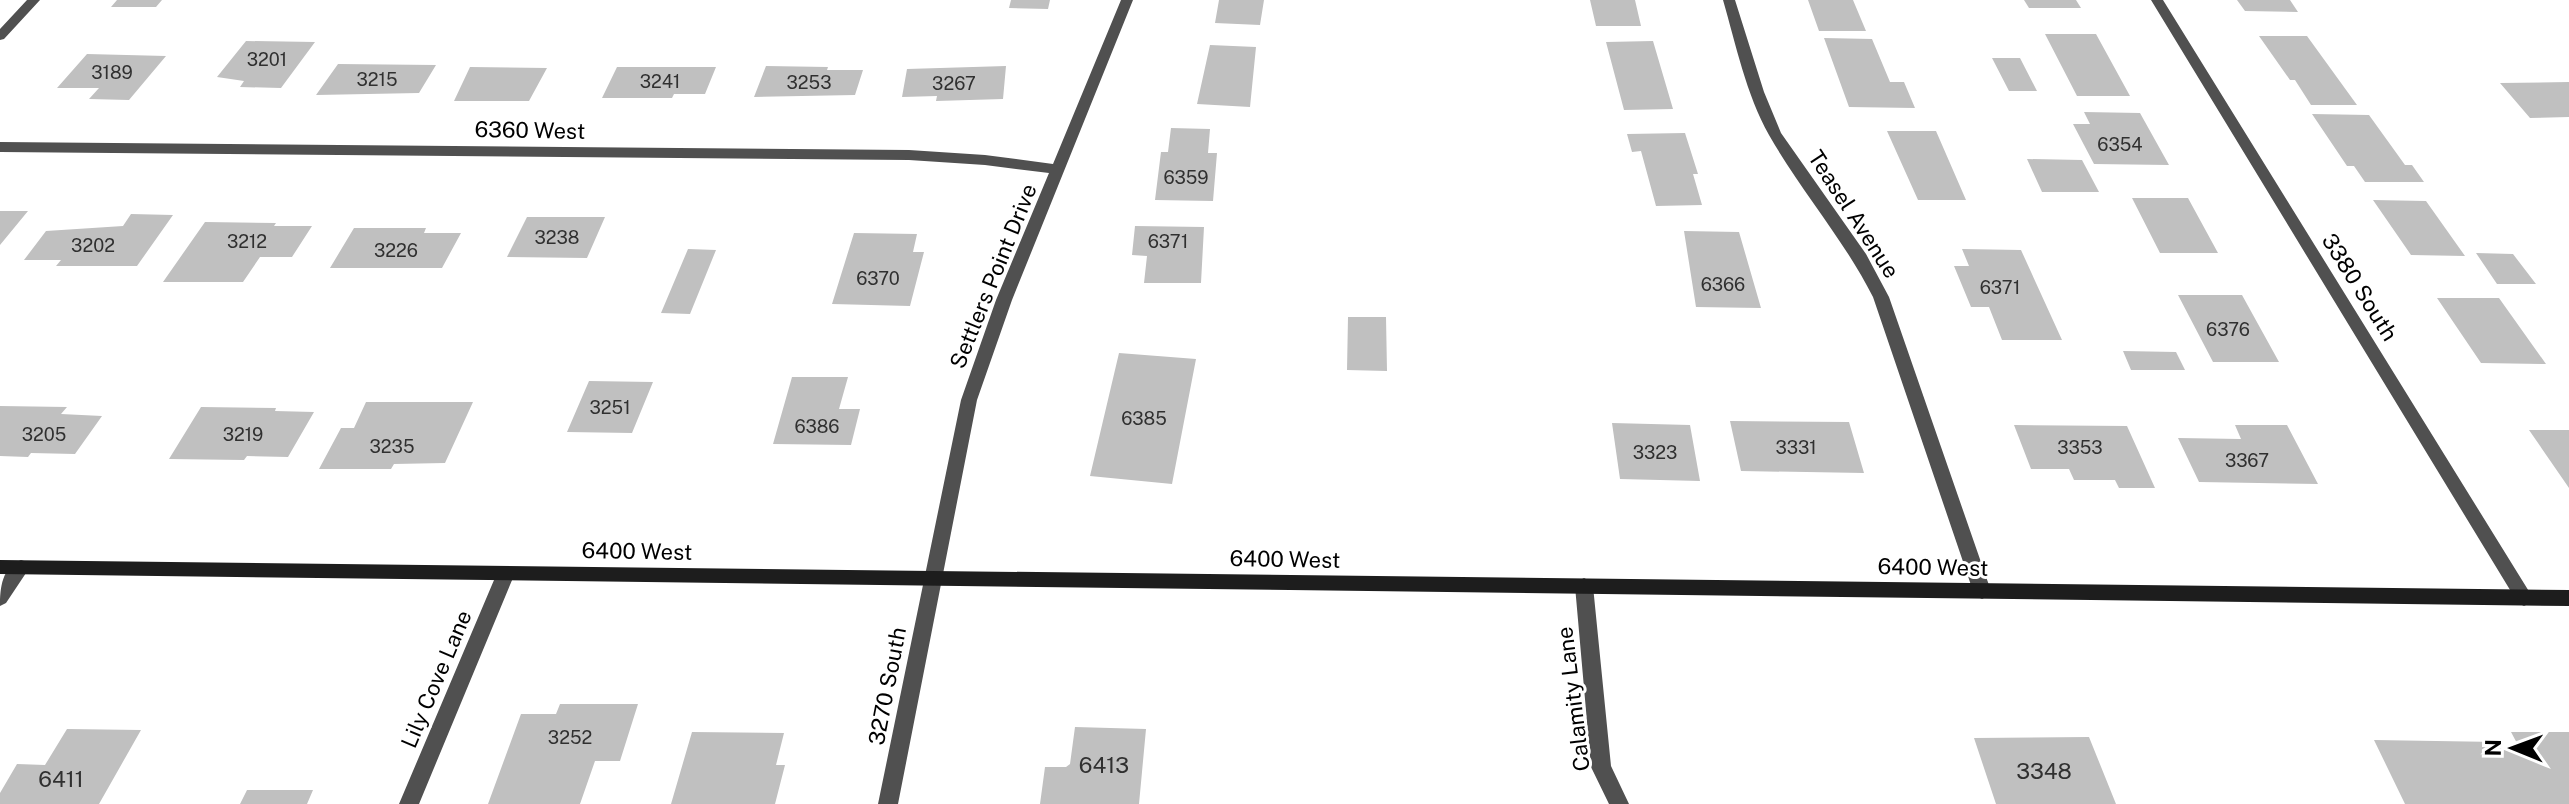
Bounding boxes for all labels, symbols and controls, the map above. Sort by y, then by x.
house number: 3201 [247,49,287,70]
house number: 3189 [91,62,133,83]
house number: 3215 [357,69,397,90]
house number: 3241 [640,71,680,92]
house number: 3253 [787,72,831,93]
house number: 3267 [932,73,976,94]
street label: 6360 West [474,116,586,144]
house number: 6354 [2097,134,2143,155]
street label: Teasel Avenue [1803,145,1905,283]
house number: 6359 [1163,167,1209,188]
street label: Settlers Point Drive [944,180,1042,372]
house number: 3238 [535,227,579,248]
street label: 3380 South [2317,229,2403,345]
house number: 3212 [227,231,267,252]
house number: 6371 [1148,231,1188,252]
house number: 3202 [71,235,115,256]
house number: 3226 [374,240,418,261]
house number: 6370 [856,268,900,289]
house number: 6366 [1701,274,1745,295]
house number: 6371 [1980,277,2020,298]
house number: 6376 [2206,319,2250,340]
house number: 3251 [590,397,630,418]
house number: 6385 [1121,408,1167,429]
house number: 6386 [794,416,840,437]
house number: 3205 [22,424,66,445]
house number: 3219 [223,424,263,445]
house number: 3235 [370,436,414,457]
house number: 3331 [1775,437,1817,458]
house number: 3353 [2057,437,2103,458]
house number: 3323 [1633,442,1677,463]
house number: 3367 [2225,450,2269,471]
street label: 6400 West [581,537,693,565]
street label: 6400 West [1229,545,1341,573]
street label: 6400 West [1877,553,1989,581]
street label: Lily Cove Lane [395,606,477,752]
street label: 3270 South [863,625,911,747]
street label: Calamity Lane [1551,625,1595,773]
north arrow [2473,708,2553,788]
house number: 3252 [548,727,592,748]
text: N [2480,739,2506,756]
house number: 6413 [1079,752,1129,778]
house number: 3348 [2016,758,2072,784]
house number: 6411 [38,766,84,792]

